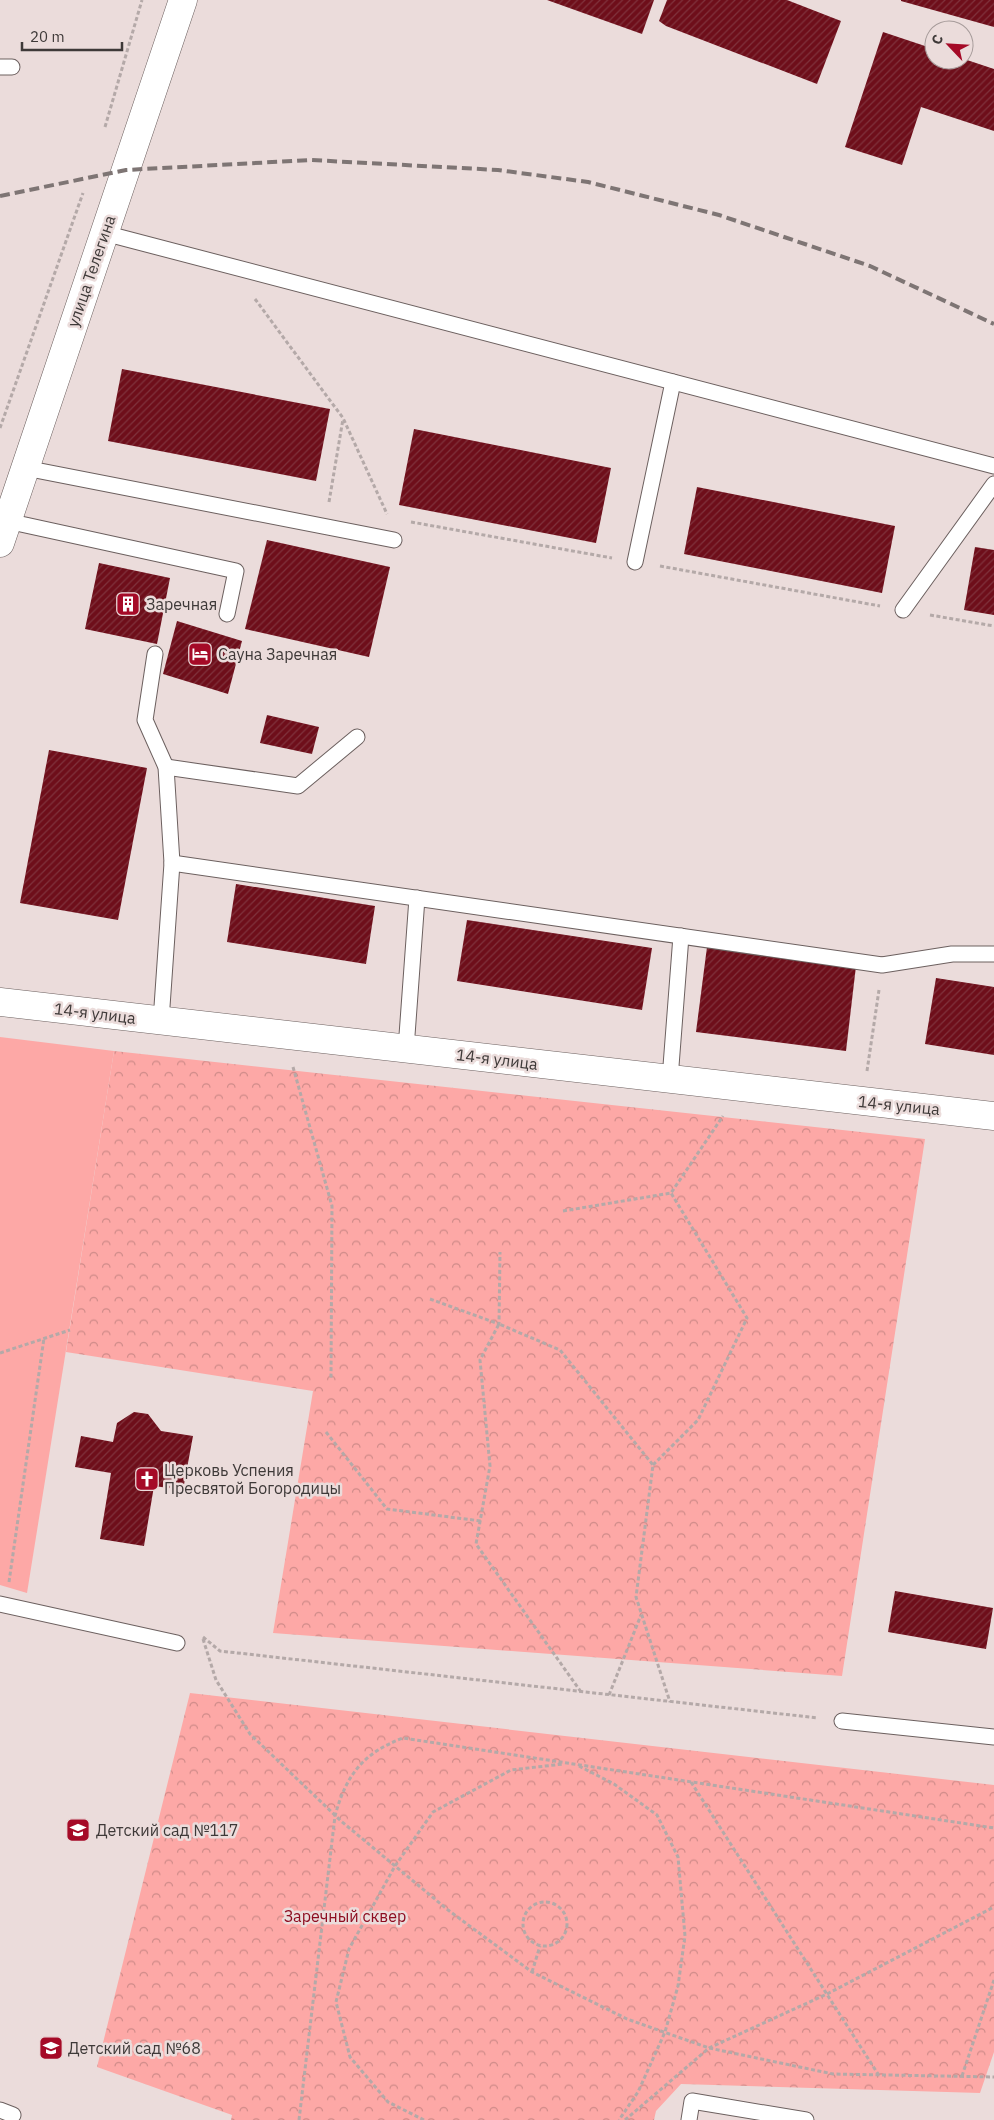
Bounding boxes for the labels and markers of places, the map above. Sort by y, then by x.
building icon: Заречная [115,591,141,617]
place label: Заречная [146,594,217,614]
hotel icon: Сауна Заречная [187,641,213,667]
place label: Сауна Заречная [218,644,337,664]
place label: Церковь Успения Пресвятой Богородицы [164,1460,341,1498]
church icon: Церковь Успения Пресвятой Богородицы [134,1466,160,1492]
school or university icon: Детский сад №117 [65,1817,91,1843]
place label: Детский сад №117 [96,1820,238,1840]
school or university icon: Детский сад №68 [38,2035,64,2061]
place label: Детский сад №68 [68,2038,201,2058]

